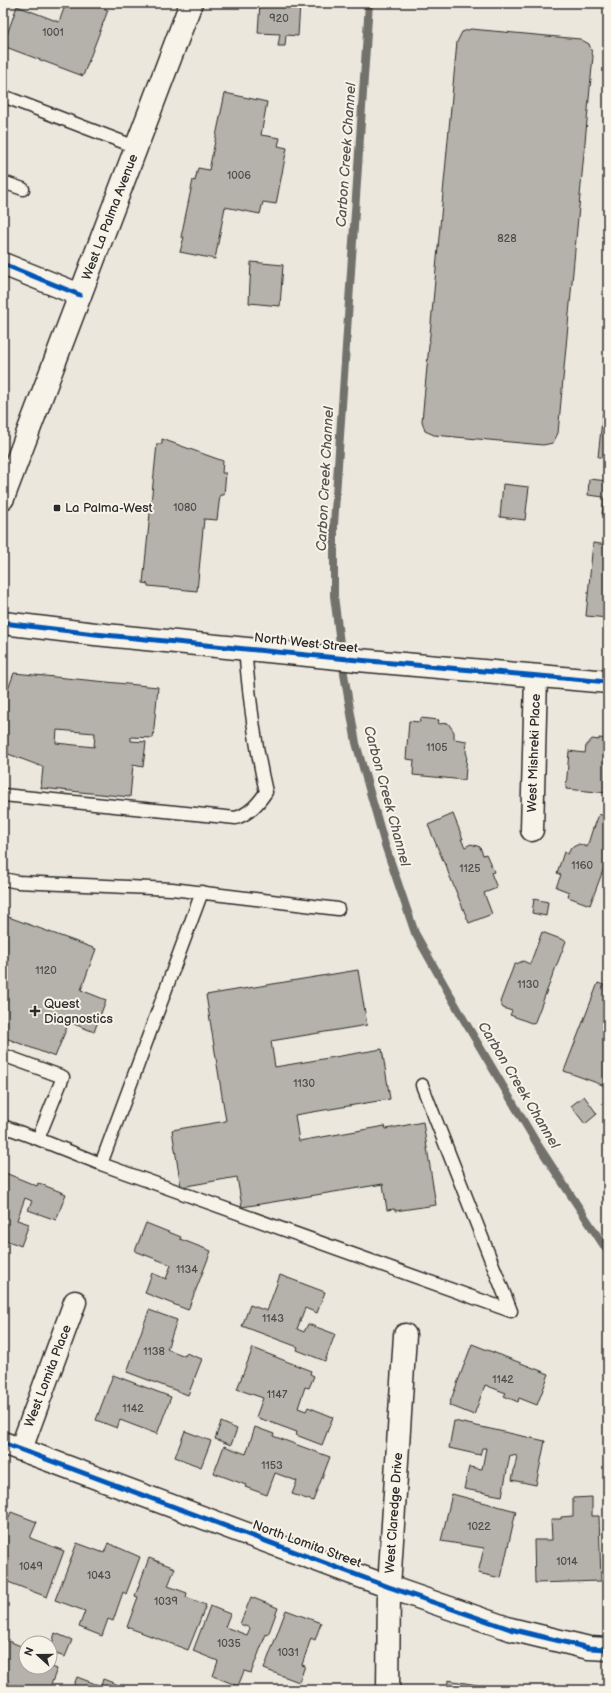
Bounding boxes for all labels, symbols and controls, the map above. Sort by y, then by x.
house number: 920 [269,12,289,25]
house number: 1001 [42,26,64,39]
water label: Carbon Creek Channel [332,81,360,228]
street label: West La Palma Avenue [79,151,142,282]
house number: 1006 [227,169,251,182]
house number: 828 [497,232,517,245]
water label: Carbon Creek Channel [313,405,337,552]
place label: La Palma-West [65,500,153,516]
house number: 1080 [173,501,197,514]
marker: La Palma-West [52,503,62,513]
street label: North West Street [253,630,359,656]
street label: West Mishreki Place [524,693,544,813]
water label: Carbon Creek Channel [360,724,414,869]
house number: 1105 [426,741,448,754]
house number: 1160 [571,859,593,872]
house number: 1125 [459,862,481,875]
house number: 1120 [35,964,57,977]
house number: 1130 [517,978,539,991]
place label: Quest Diagnostics [44,996,113,1027]
marker: Quest Diagnostics [29,1005,41,1017]
water label: Carbon Creek Channel [474,1018,564,1152]
house number: 1130 [293,1077,315,1090]
house number: 1134 [176,1263,198,1276]
house number: 1143 [262,1312,284,1325]
street label: West Lomita Place [21,1322,75,1429]
house number: 1138 [143,1345,165,1358]
house number: 1142 [492,1373,514,1386]
house number: 1147 [267,1388,288,1401]
house number: 1142 [122,1402,144,1415]
street label: West Claredge Drive [382,1452,406,1574]
house number: 1153 [261,1459,283,1472]
street label: North Lomita Street [250,1517,364,1571]
house number: 1022 [467,1520,491,1533]
house number: 1014 [556,1555,578,1568]
house number: 1049 [19,1560,43,1573]
house number: 1043 [87,1569,111,1582]
house number: 1039 [154,1595,178,1608]
north arrow [18,1635,58,1675]
house number: 1035 [217,1637,241,1650]
text: N [22,1645,37,1658]
house number: 1031 [277,1646,299,1659]

